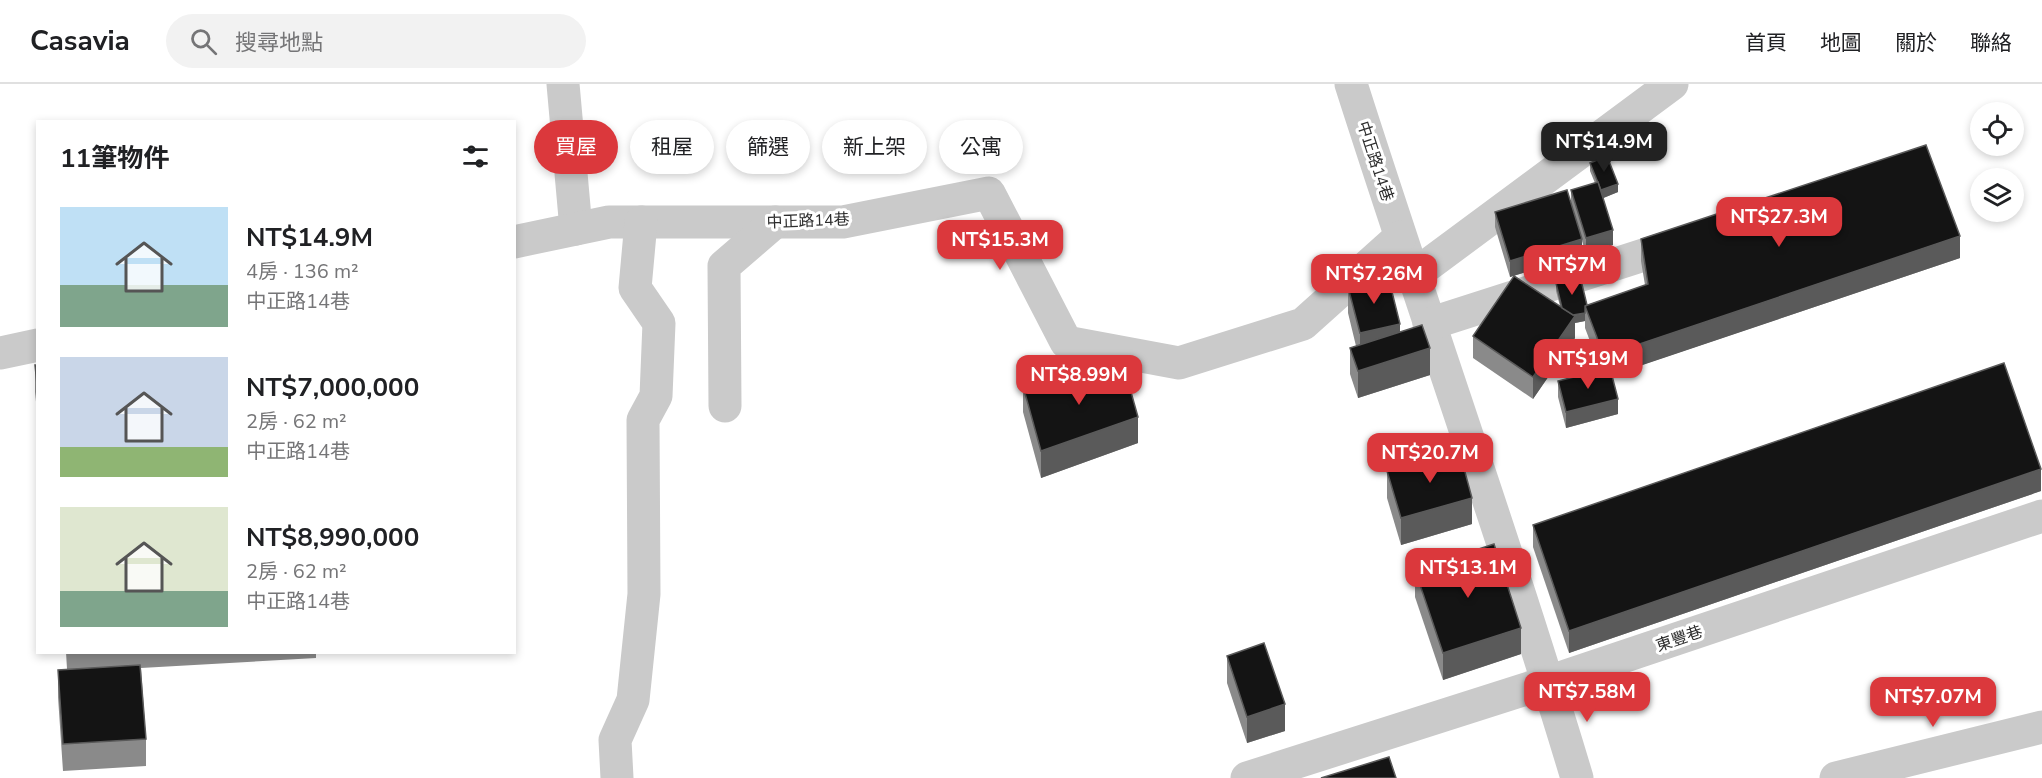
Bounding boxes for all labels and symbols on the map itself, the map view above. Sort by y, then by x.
street label: 中正路14巷 [1352,118,1398,204]
pin: NT$14.9M [1542,122,1666,173]
pin: NT$27.3M [1717,197,1841,248]
street label: 中正路14巷 [766,209,850,233]
pin: NT$15.3M [938,220,1062,271]
pin: NT$7M [1530,245,1614,296]
pin: NT$7.26M [1312,254,1436,305]
pin: NT$19M [1539,339,1637,390]
pin: NT$8.99M [1017,355,1141,406]
pin: NT$20.7M [1368,433,1492,484]
pin: NT$13.1M [1406,548,1530,599]
street label: 東豐巷 [1653,621,1706,657]
pin: NT$7.58M [1525,672,1649,723]
pin: NT$7.07M [1871,677,1995,728]

